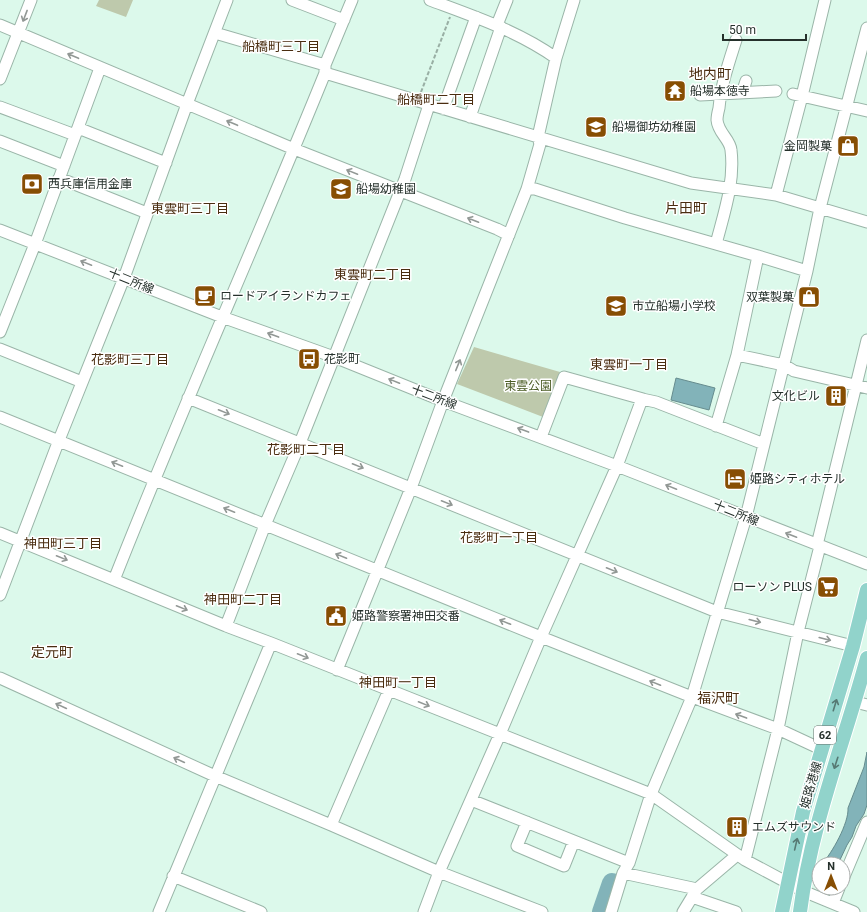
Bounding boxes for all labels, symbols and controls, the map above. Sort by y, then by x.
one-way arrow [20,10,28,22]
scale bar [723,16,806,42]
text: 50 m [729,23,756,37]
district label: 船橋町三丁目 [242,39,320,54]
one-way arrow [68,52,80,59]
district label: 地内町 [689,66,731,82]
temple icon: 船場本徳寺 [662,78,688,104]
place label: 船場本徳寺 [690,84,750,98]
district label: 船橋町二丁目 [397,92,475,107]
school or university icon: 船場御坊幼稚園 [583,114,609,140]
one-way arrow [226,118,238,126]
place label: 船場御坊幼稚園 [612,120,696,134]
shop icon: 金岡製菓 [835,133,861,159]
place label: 金岡製菓 [784,139,832,153]
one-way arrow [347,167,359,175]
bank icon: 西兵庫信用金庫 [19,171,45,197]
school or university icon: 船場幼稚園 [328,176,354,202]
place label: 西兵庫信用金庫 [48,177,132,191]
place label: 船場幼稚園 [356,182,416,196]
district label: 片田町 [665,200,707,216]
district label: 東雲町三丁目 [151,201,229,216]
one-way arrow [468,215,480,223]
one-way arrow [80,259,92,267]
street label: 十二所線 [106,266,156,296]
district label: 東雲町二丁目 [334,267,412,282]
cafe icon: ロードアイランドカフェ [192,283,218,309]
shop icon: 双葉製菓 [796,284,822,310]
place label: ロードアイランドカフェ [220,289,351,303]
place label: 双葉製菓 [746,290,794,304]
school or university icon: 市立船場小学校 [603,293,629,319]
place label: 市立船場小学校 [632,299,716,313]
one-way arrow [267,331,279,339]
bus stop icon: 花影町 [296,346,322,372]
district label: 花影町三丁目 [91,352,169,367]
place label: 花影町 [324,352,360,366]
district label: 東雲町一丁目 [590,357,668,372]
one-way arrow [455,359,462,371]
one-way arrow [389,377,401,385]
park label: 東雲公園 [504,379,552,393]
street label: 十二所線 [409,382,459,412]
building icon: 文化ビル [823,383,849,409]
place label: 文化ビル [772,389,820,403]
one-way arrow [218,409,230,417]
one-way arrow [517,426,530,433]
district label: 花影町二丁目 [267,442,345,457]
one-way arrow [112,460,124,468]
one-way arrow [351,463,363,471]
hotel icon: 姫路シティホテル [722,466,748,492]
place label: 姫路シティホテル [750,472,845,486]
one-way arrow [665,483,677,491]
street label: 十二所線 [711,498,761,528]
one-way arrow [440,499,452,507]
one-way arrow [224,506,236,514]
district label: 花影町一丁目 [460,530,538,545]
one-way arrow [786,531,798,538]
district label: 神田町三丁目 [24,536,102,551]
one-way arrow [336,552,348,559]
one-way arrow [56,555,68,563]
one-way arrow [606,567,618,574]
supermarket icon: ローソン PLUS [815,574,841,600]
place label: ローソン PLUS [732,580,812,594]
district label: 神田町二丁目 [204,592,282,607]
public building icon: 姫路警察署神田交番 [323,603,349,629]
one-way arrow [176,605,188,613]
place label: 姫路警察署神田交番 [352,609,460,623]
one-way arrow [499,618,511,626]
one-way arrow [748,618,761,626]
one-way arrow [819,636,832,643]
district label: 定元町 [31,644,73,660]
one-way arrow [297,652,309,660]
district label: 神田町一丁目 [359,675,437,690]
one-way arrow [650,678,662,686]
district label: 福沢町 [697,690,739,706]
one-way arrow [832,699,839,712]
one-way arrow [417,701,429,708]
one-way arrow [55,702,67,709]
one-way arrow [736,711,748,719]
road number: 62 [814,726,836,744]
one-way arrow [173,756,185,763]
one-way arrow [832,756,839,769]
street label: 姫路港線 [798,760,824,810]
building icon: エムズサウンド [724,814,750,840]
place label: エムズサウンド [752,820,836,834]
one-way arrow [792,837,800,850]
north arrow [811,856,851,896]
text: N [827,860,835,873]

